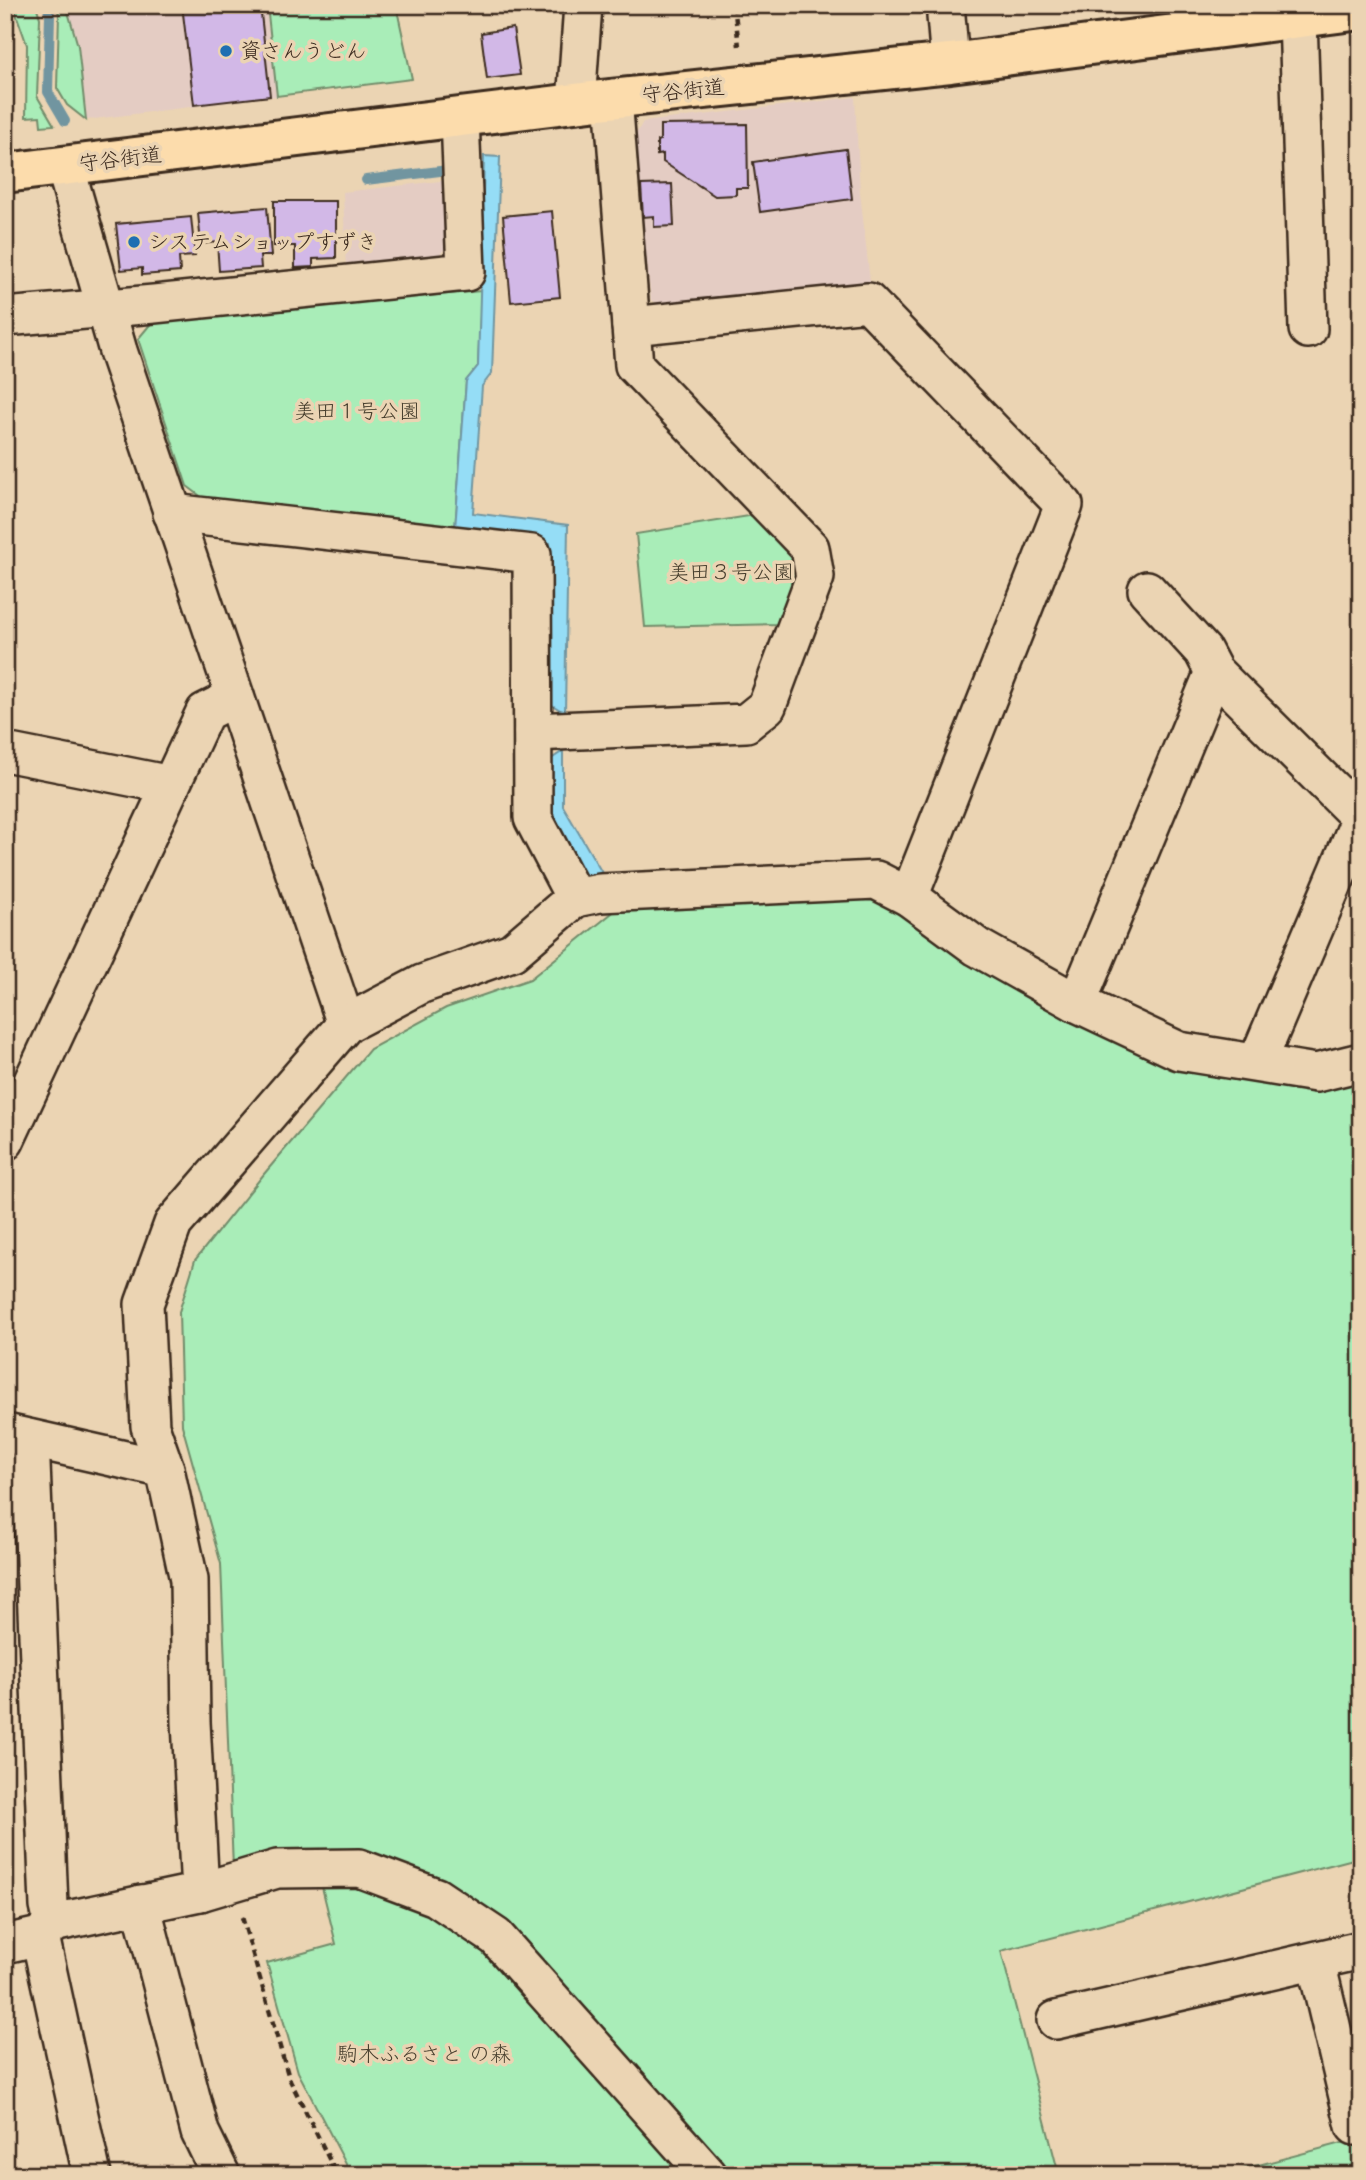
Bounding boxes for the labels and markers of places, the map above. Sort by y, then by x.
place label: 資さんうどん [240,33,366,65]
marker: 資さんうどん [218,43,234,59]
place label: システムショップすずき [148,224,378,256]
marker: システムショップすずき [126,234,142,250]

